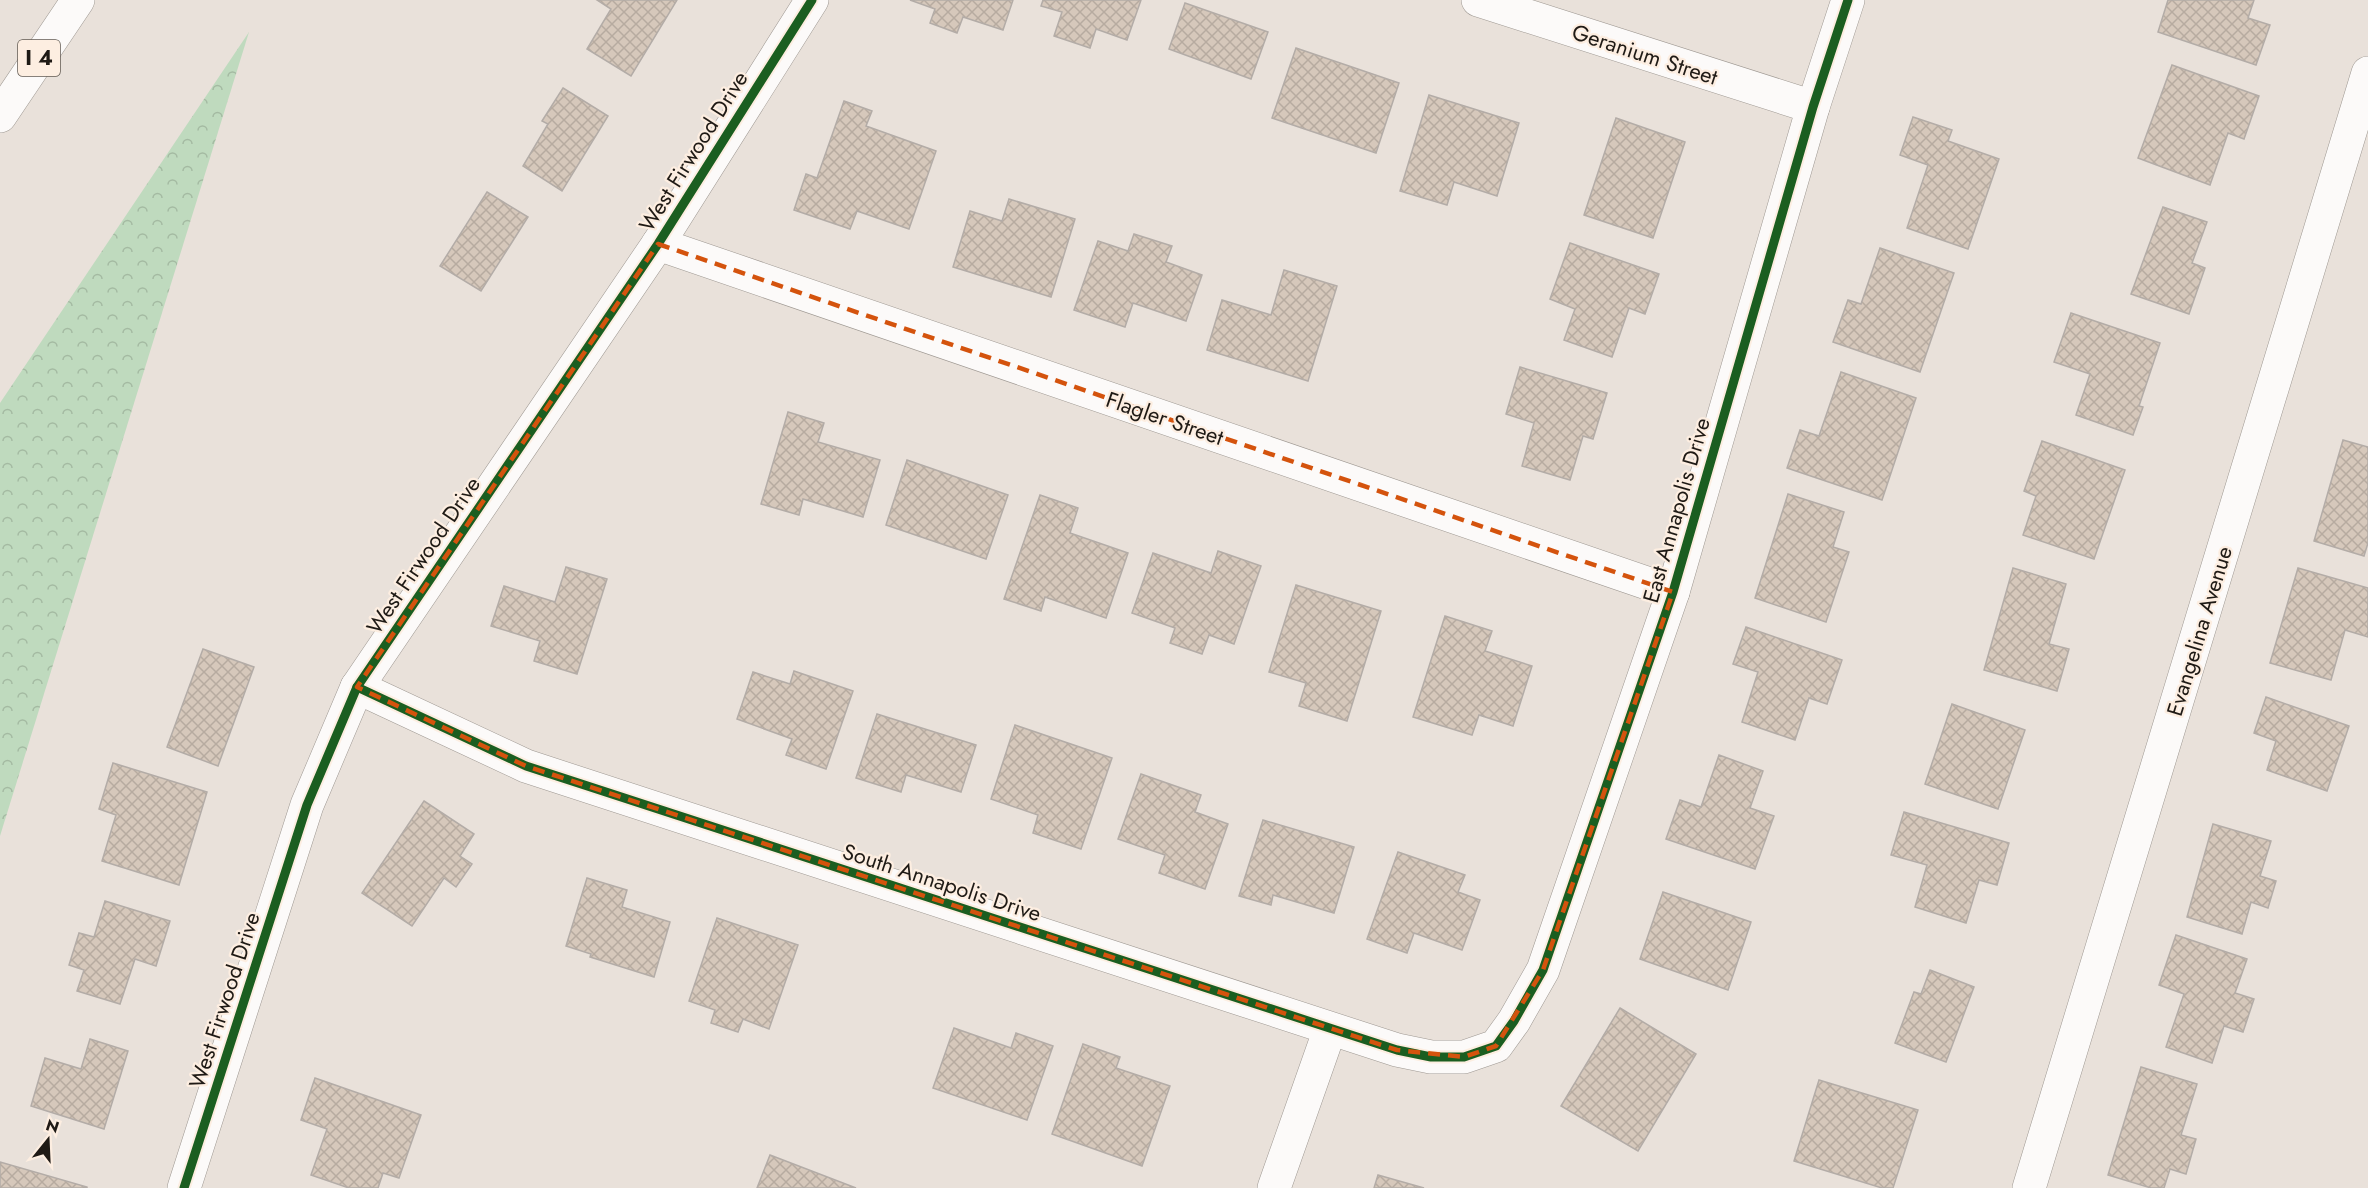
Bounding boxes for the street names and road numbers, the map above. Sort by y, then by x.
street label: Geranium Street [1568,15,1723,93]
road number: I 4 [18,40,60,76]
street label: West Firwood Drive [631,65,755,237]
street label: Flagler Street [1102,383,1229,453]
street label: East Annapolis Drive [1634,414,1718,606]
street label: West Firwood Drive [358,470,488,640]
street label: Evangelina Avenue [2158,542,2240,720]
street label: South Annapolis Drive [839,835,1045,929]
street label: West Firwood Drive [180,908,268,1092]

